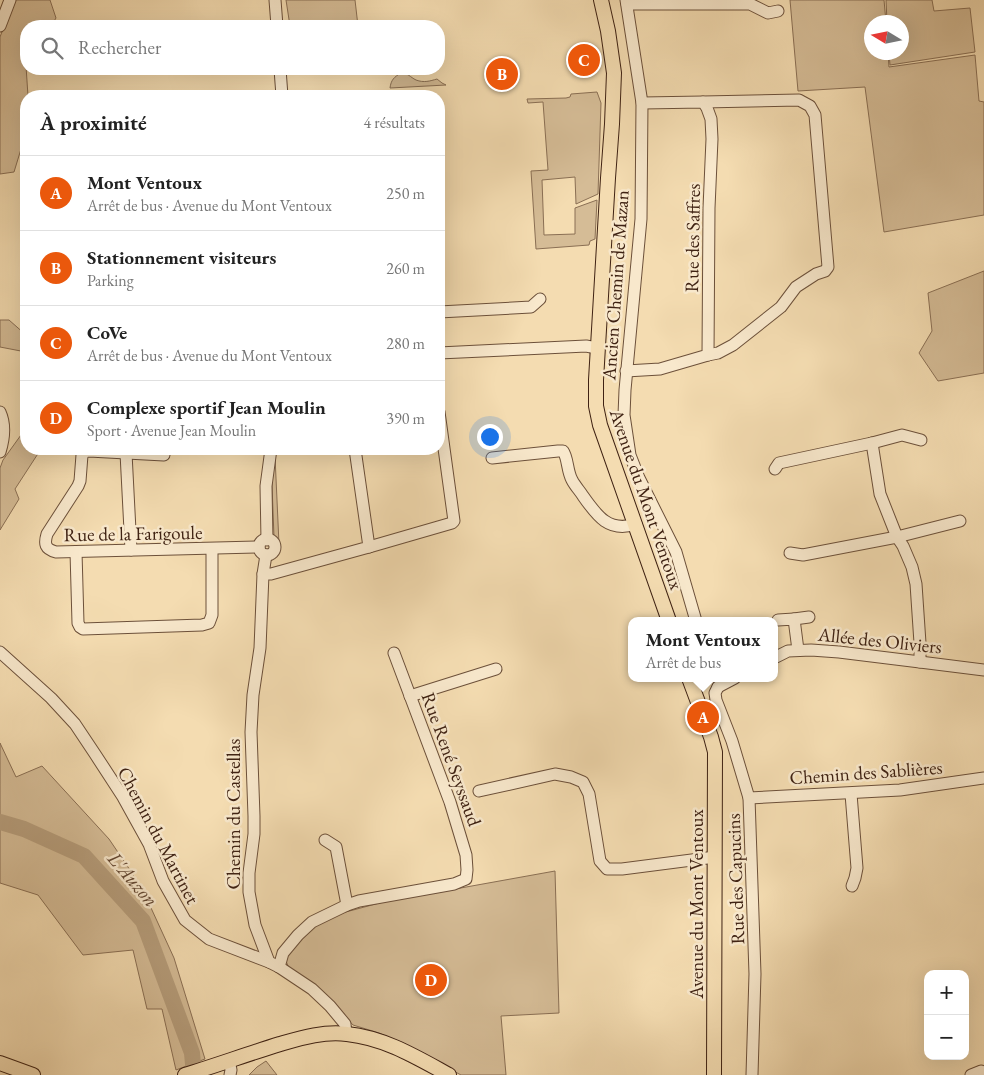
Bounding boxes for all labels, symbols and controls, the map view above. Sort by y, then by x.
north arrow [864,15,909,60]
search box [20,20,445,75]
icon: search [38,34,66,62]
text: Rechercher [78,35,161,60]
pin: C [568,41,600,79]
pin: B [486,55,518,93]
text: À proximité [40,109,147,136]
text: 4 résultats [363,112,425,133]
text: Mont Ventoux [87,170,202,195]
text: A [50,183,62,204]
text: 250 m [386,183,425,204]
street label: Rue des Saffres [679,183,706,293]
street label: Ancien Chemin de Mazan [596,189,635,382]
text: Arrêt de bus · Avenue du Mont Ventoux [87,195,332,216]
text: Stationnement visiteurs [87,245,276,270]
text: B [51,258,61,279]
text: 260 m [386,258,425,279]
text: Parking [87,270,134,291]
text: CoVe [87,320,127,345]
text: C [50,333,62,354]
text: 280 m [386,333,425,354]
text: Arrêt de bus · Avenue du Mont Ventoux [87,345,332,366]
text: Complexe sportif Jean Moulin [87,395,326,420]
street label: Avenue du Mont Ventoux [604,405,689,594]
text: D [50,408,62,429]
text: 390 m [386,408,425,429]
text: Sport · Avenue Jean Moulin [87,420,256,441]
your location [477,424,503,450]
street label: Rue de la Farigoule [63,520,203,547]
popup [628,617,778,682]
street label: Allée des Oliviers [816,621,943,659]
text: Mont Ventoux [646,627,761,652]
text: Arrêt de bus [646,652,721,673]
street label: Rue René Seyssaud [416,689,488,830]
pin: A [687,698,719,736]
street label: Chemin du Castellas [221,739,246,889]
street label: Chemin des Sablières [789,755,943,790]
street label: Chemin du Martinet [112,762,205,908]
street label: Avenue du Mont Ventoux [684,808,709,1000]
street label: Rue des Capucins [721,813,750,945]
water label: L'Auzon [101,845,164,912]
pin: D [415,961,447,999]
map controls [924,970,969,1060]
button: + [924,970,969,1015]
button: − [924,1015,969,1060]

